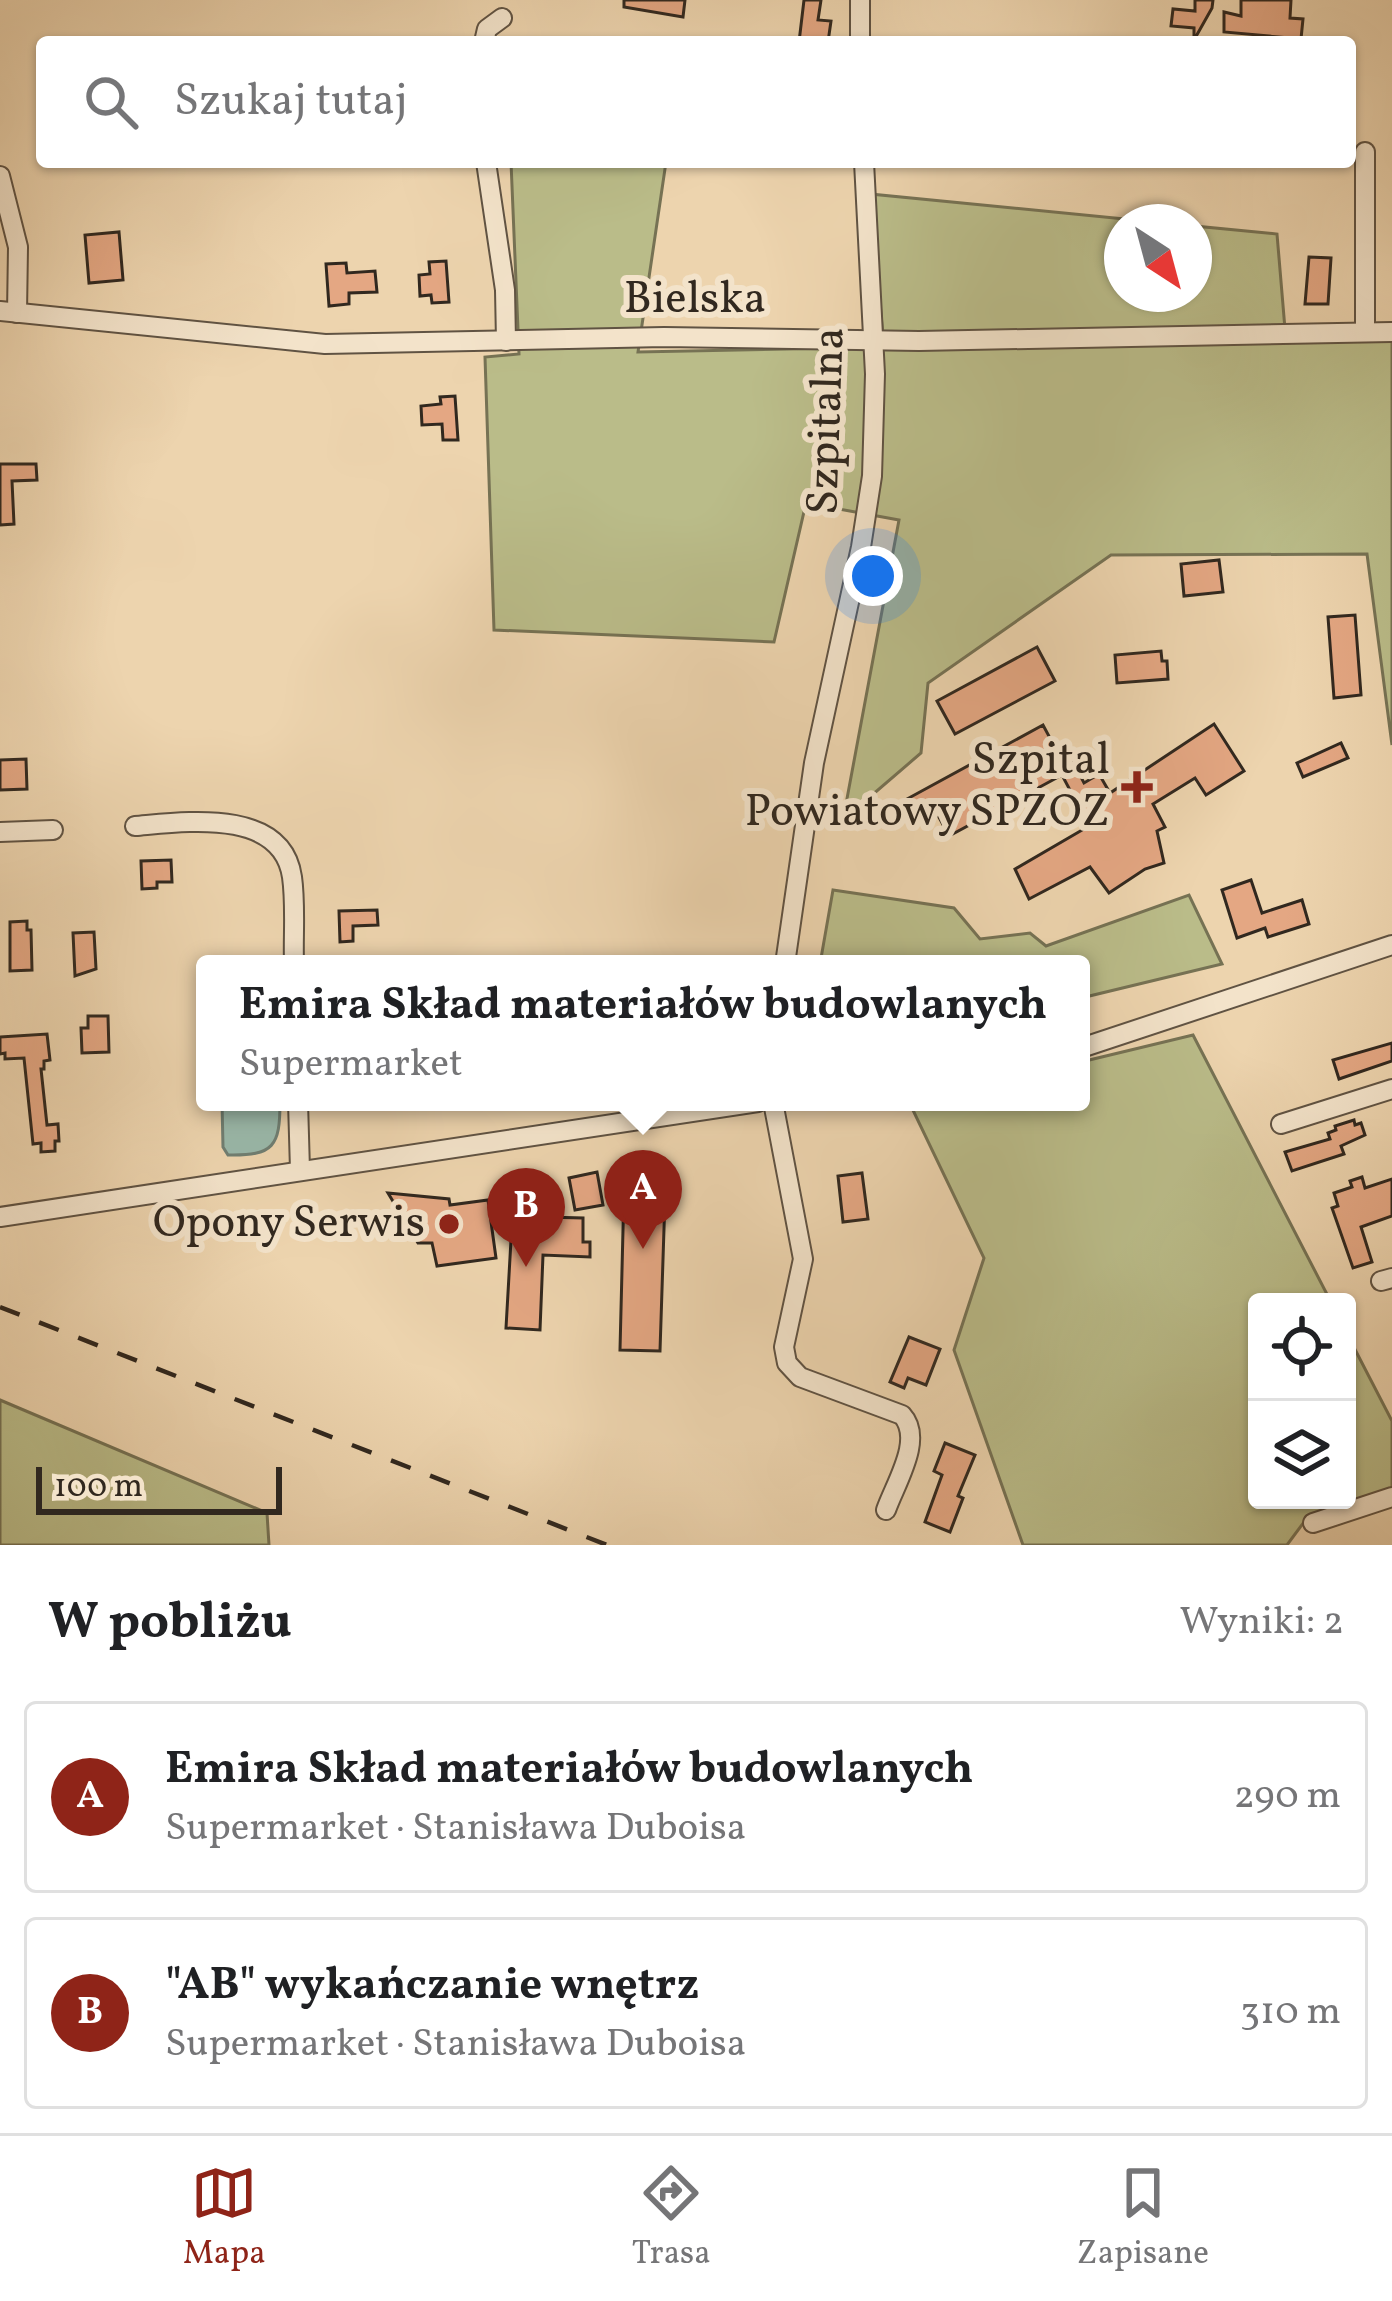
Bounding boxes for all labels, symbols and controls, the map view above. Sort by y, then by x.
search box [36,36,1356,168]
icon: search [78,69,144,135]
text: Szukaj tutaj [174,71,408,134]
north arrow [1104,204,1212,312]
street label: Bielska [624,269,766,332]
street label: Szpitalna [793,326,863,516]
your location [843,546,903,606]
place label: Szpital Powiatowy SPZOZ [745,730,1110,845]
marker: Szpital Powiatowy SPZOZ [1121,771,1153,803]
popup [196,955,1090,1111]
text: Emira Skład materiałów budowlanych [239,975,1047,1038]
text: Supermarket [239,1038,463,1092]
pin: A [604,1150,682,1249]
pin: B [487,1168,565,1267]
place label: Opony Serwis [153,1193,425,1256]
marker: Opony Serwis [436,1211,462,1237]
map controls [1248,1293,1356,1509]
button: locate [1248,1293,1356,1401]
button: layers [1248,1401,1356,1509]
scale bar [36,1461,282,1514]
text: 100 m [54,1465,143,1511]
text: W pobliżu [48,1588,292,1659]
text: Wyniki: 2 [1179,1596,1344,1650]
text: Emira Skład materiałów budowlanych [165,1739,973,1802]
text: A [76,1770,104,1824]
text: 290 m [1234,1770,1341,1824]
text: Supermarket · Stanisława Duboisa [165,1802,746,1856]
text: "AB" wykańczanie wnętrz [165,1955,699,2018]
text: B [77,1986,103,2040]
text: 310 m [1240,1986,1341,2040]
text: Supermarket · Stanisława Duboisa [165,2018,746,2072]
tab: Mapa [183,2160,266,2278]
tab: Trasa [632,2160,711,2278]
tab: Zapisane [1077,2160,1209,2278]

